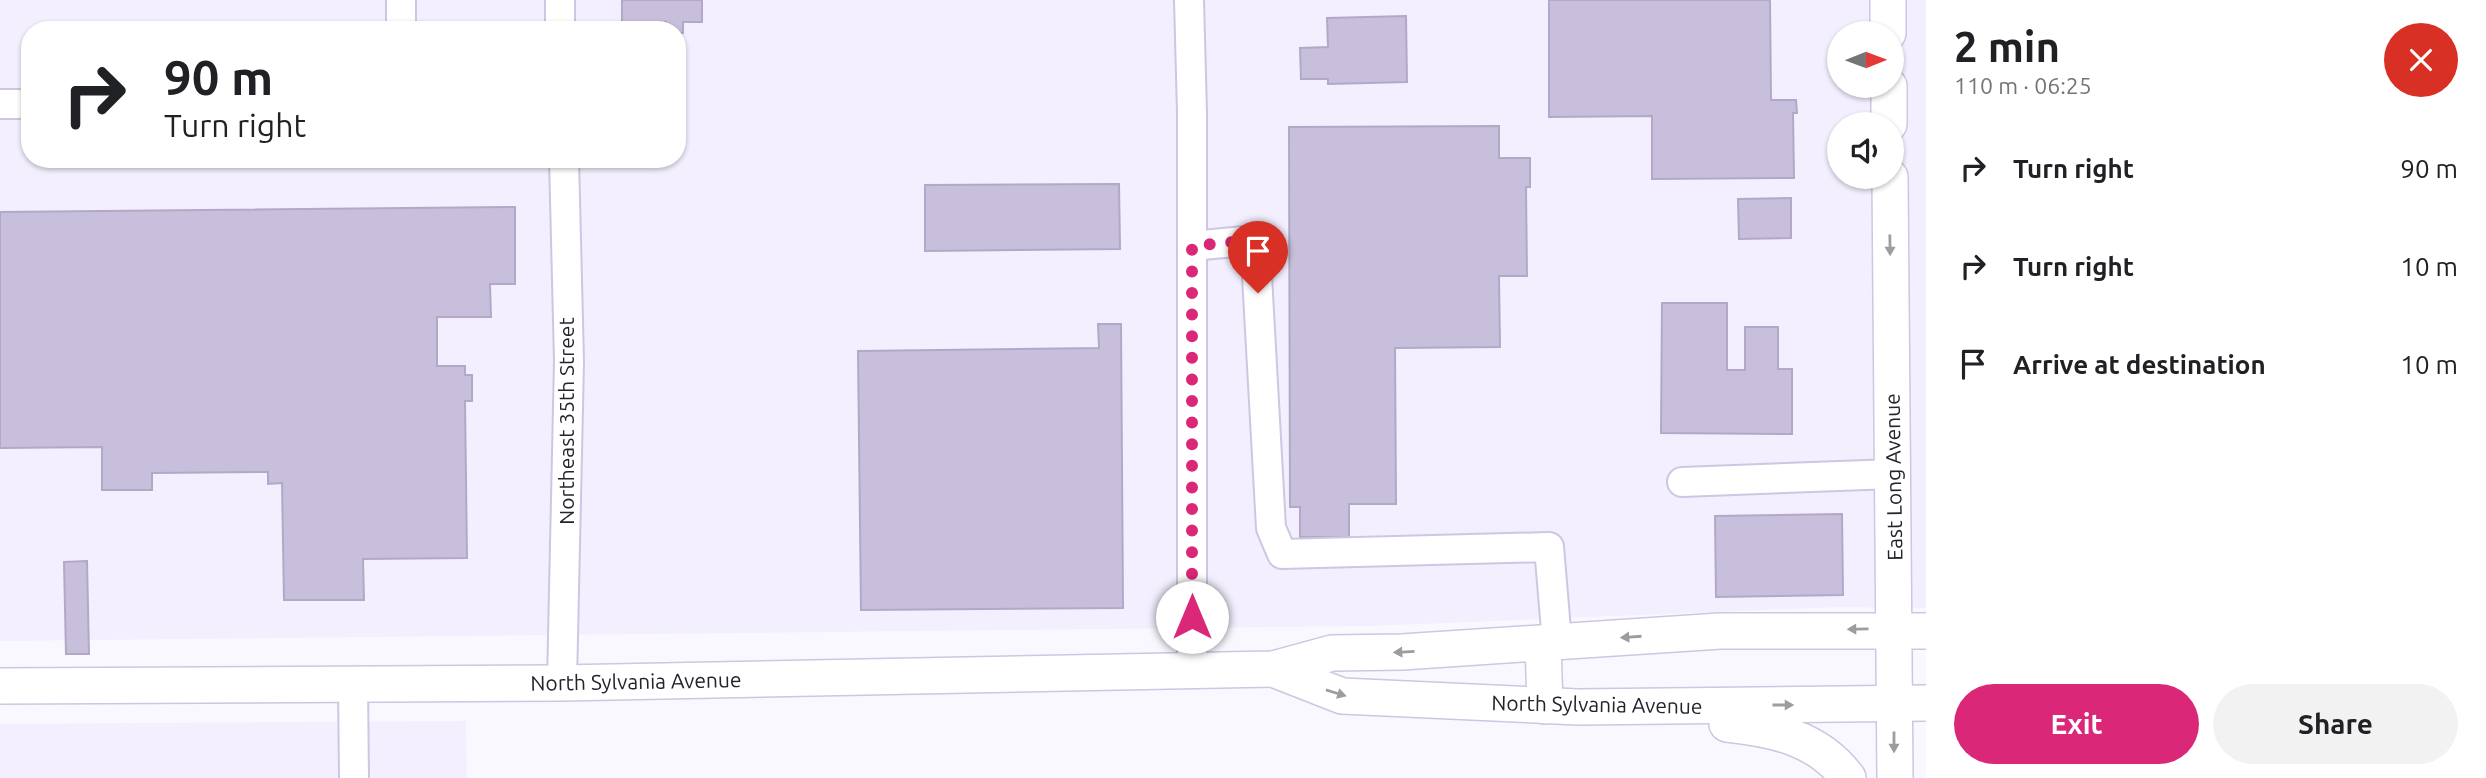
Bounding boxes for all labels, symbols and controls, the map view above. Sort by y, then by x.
north arrow [1827,21,1904,98]
map controls [1827,21,1904,189]
text: 2 min [1954,23,2060,70]
button: close [2384,23,2458,97]
icon: right [49,49,140,140]
text: 90 m [164,49,273,104]
text: 110 m · 06:25 [1954,73,2092,98]
text: Turn right [164,107,306,143]
button: sound [1827,112,1904,189]
icon: right [1954,149,1992,187]
text: Turn right [2013,154,2134,183]
text: 90 m [2400,154,2458,183]
pin [1228,221,1288,293]
icon: arrive [1239,232,1277,270]
one-way arrow [1884,234,1896,256]
icon: right [1954,247,1992,285]
text: Turn right [2013,252,2134,281]
text: 10 m [2400,252,2458,281]
street label: Northeast 35th Street [554,317,578,525]
icon: arrive [1954,345,1992,383]
text: Arrive at destination [2013,350,2266,379]
text: 10 m [2400,350,2458,379]
street label: East Long Avenue [1880,393,1906,561]
position arrow [1155,580,1229,654]
one-way arrow [1847,623,1869,635]
one-way arrow [1619,632,1641,643]
one-way arrow [1392,646,1414,657]
street label: North Sylvania Avenue [530,667,742,695]
button: Exit [1954,684,2199,764]
button: Share [2213,684,2458,764]
one-way arrow [1326,688,1347,699]
street label: North Sylvania Avenue [1491,690,1703,718]
one-way arrow [1772,699,1794,711]
one-way arrow [1888,731,1900,753]

